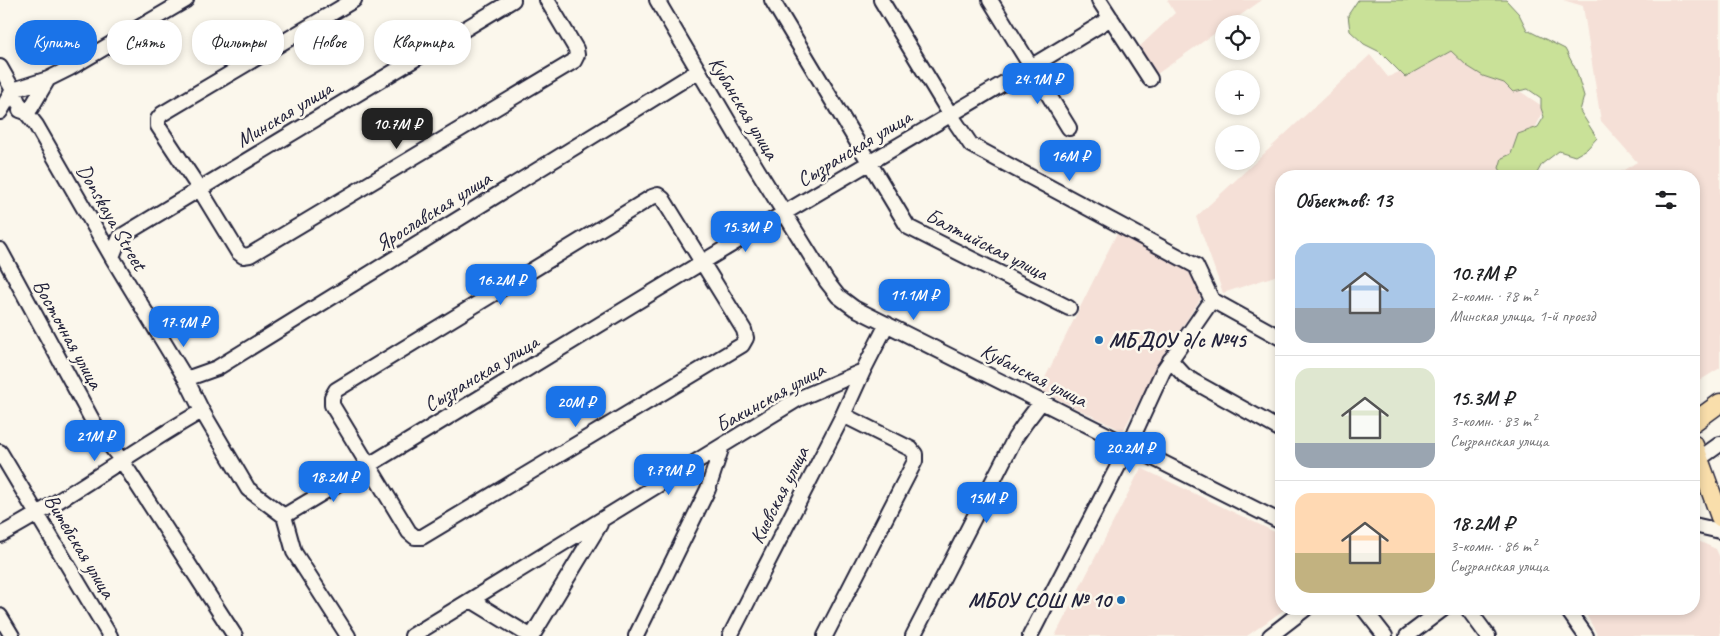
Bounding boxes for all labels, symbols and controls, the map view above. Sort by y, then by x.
map controls [1215,15,1260,170]
button: locate [1215,15,1260,60]
chip: Купить [15,20,97,65]
chip: Снять [107,20,182,65]
chip: Фильтры [192,20,284,65]
chip: Новое [294,20,364,65]
chip: Квартира [374,20,471,65]
street label: Кубанская улица [703,52,786,166]
pin: 24.1M ₽ [992,62,1084,105]
text: 24.1M ₽ [1014,69,1062,89]
button: + [1215,70,1260,115]
street label: Минская улица [231,74,339,153]
street label: Сызранская улица [792,102,919,193]
pin: 10.7M ₽ [351,108,443,150]
text: 10.7M ₽ [373,114,421,134]
button: − [1215,125,1260,170]
pin: 16M ₽ [1035,140,1105,182]
text: 16M ₽ [1051,146,1089,166]
street label: Donskaya Street [71,159,154,277]
street label: Ярославская улица [370,164,497,257]
icon: filters [1652,186,1680,214]
text: Объектов: 13 [1295,187,1392,213]
street label: Балтийская улица [922,202,1054,287]
pin: 15.3M ₽ [700,210,792,253]
text: 15.3M ₽ [722,217,770,237]
text: 10.7M ₽ [1450,260,1514,286]
icon: home [1335,263,1395,323]
pin: 16.2M ₽ [455,264,547,306]
text: 16.2M ₽ [477,270,525,290]
street label: Восточная улица [27,275,110,395]
pin: 11.1M ₽ [868,278,960,321]
text: 11.1M ₽ [890,285,938,305]
text: 2-комн. · 78 m² [1450,286,1536,306]
pin: 17.9M ₽ [138,306,230,348]
text: Минская улица, 1-й проезд [1450,306,1595,326]
text: 17.9M ₽ [160,312,208,332]
street label: Сызранская улица [419,327,546,418]
place label: МБДОУ д/с №45 [1109,327,1248,353]
marker: МБДОУ д/с №45 [1093,334,1105,346]
street label: Кубанская улица [977,337,1093,414]
street label: Бакинская улица [711,355,831,438]
text: 15.3M ₽ [1450,385,1513,411]
pin: 20M ₽ [541,386,611,428]
icon: home [1335,388,1395,448]
text: 20M ₽ [557,392,595,412]
text: 3-комн. · 83 m² [1450,411,1536,431]
pin: 21M ₽ [60,420,130,462]
text: 21M ₽ [76,426,114,446]
text: Сызранская улица [1450,431,1548,451]
pin: 20.2M ₽ [1084,432,1176,474]
text: 20.2M ₽ [1106,438,1154,458]
street label: Киевская улица [743,440,815,548]
pin: 9.79M ₽ [623,454,715,496]
pin: 18.2M ₽ [288,460,380,503]
text: 9.79M ₽ [645,460,693,480]
text: 18.2M ₽ [310,467,358,487]
pin: 15M ₽ [952,482,1022,524]
text: 15M ₽ [968,488,1006,508]
street label: Витебская улица [39,489,122,604]
text: 18.2M ₽ [1450,510,1514,536]
icon: home [1335,513,1395,573]
text: 3-комн. · 86 m² [1450,536,1536,556]
text: Сызранская улица [1450,556,1548,576]
place label: МБОУ СОШ № 10 [968,587,1114,613]
marker: МБОУ СОШ № 10 [1115,594,1127,606]

